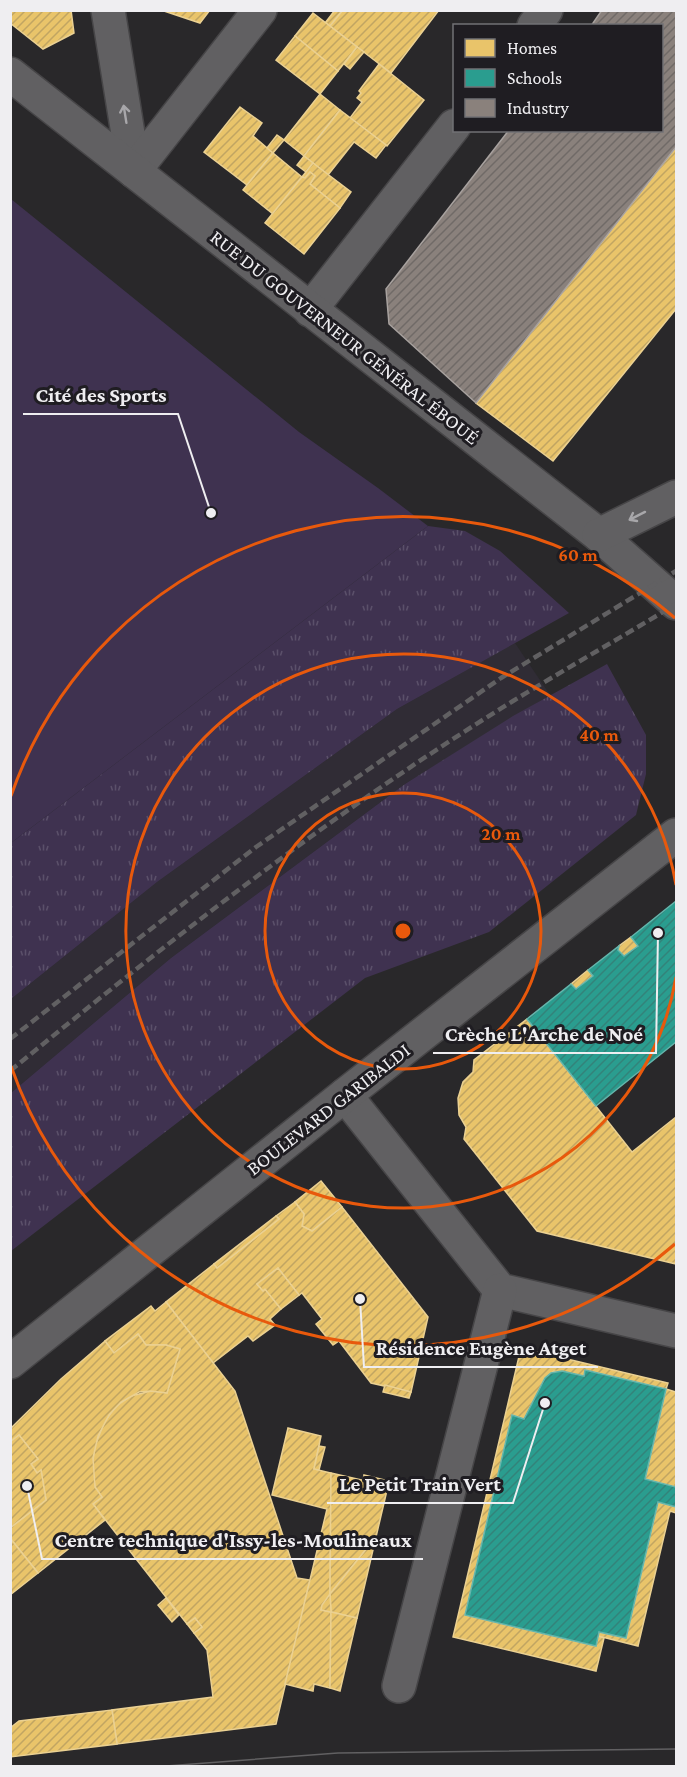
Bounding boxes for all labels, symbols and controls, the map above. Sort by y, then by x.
legend [453,24,663,132]
text: Homes [507,38,557,58]
text: Schools [507,68,562,88]
text: Industry [507,98,570,118]
one-way arrow [120,104,131,124]
street label: RUE DU GOUVERNEUR GÉNÉRAL ÉBOUÉ [206,225,484,449]
callout: Cité des Sports [23,375,178,414]
text: Cité des Sports [35,383,167,407]
one-way arrow [629,511,647,522]
text: 60 m [558,545,598,565]
text: 40 m [579,725,619,745]
text: 20 m [482,824,521,844]
centre of rings [393,921,413,941]
callout: Crèche L'Arche de Noé [433,1014,656,1053]
text: Crèche L'Arche de Noé [445,1022,643,1046]
street label: BOULEVARD GARIBALDI [242,1039,414,1179]
callout: Résidence Eugène Atget [364,1328,598,1367]
text: Résidence Eugène Atget [376,1336,587,1360]
callout: Le Petit Train Vert [327,1464,513,1503]
text: Le Petit Train Vert [339,1472,501,1496]
callout: Centre technique d'Issy-les-Moulineaux [42,1520,423,1559]
text: Centre technique d'Issy-les-Moulineaux [54,1528,412,1552]

